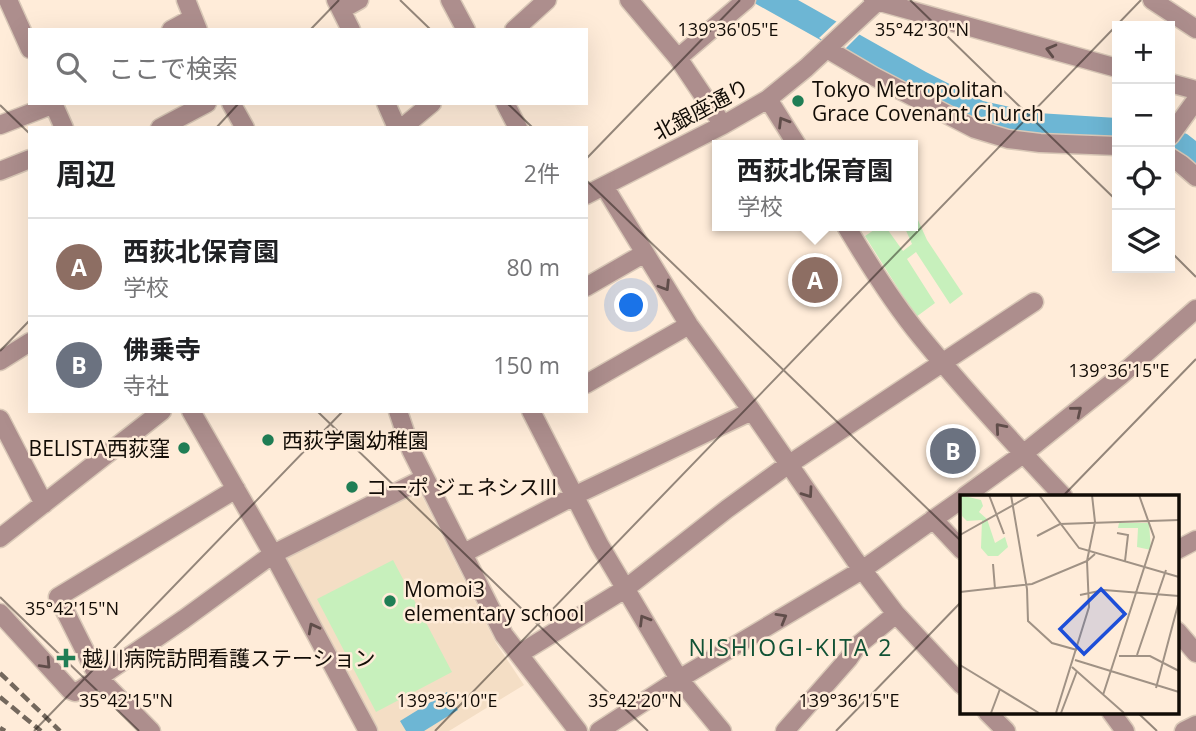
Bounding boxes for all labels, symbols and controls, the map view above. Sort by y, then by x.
text: 139°36'05"E [678,17,778,41]
text: 35°42'30"N [875,17,969,41]
map controls [1112,21,1175,273]
button: + [1112,21,1175,84]
search box [28,28,588,105]
one-way arrow [1046,44,1058,59]
icon: search [52,48,90,86]
text: ここで検索 [108,50,238,86]
street label: 北銀座通り [648,72,754,146]
place label: Tokyo Metropolitan Grace Covenant Church [812,75,1044,127]
button: − [1112,84,1175,147]
marker: Tokyo Metropolitan Grace Covenant Church [790,93,806,109]
one-way arrow [778,117,791,130]
popup [712,140,918,231]
button: locate [1112,147,1175,210]
text: 西荻北保育園 [737,152,893,188]
text: 周辺 [56,153,116,194]
text: 2件 [524,157,560,189]
text: 学校 [737,190,783,222]
button: layers [1112,210,1175,273]
text: 西荻北保育園 [123,233,279,269]
text: A [71,251,87,283]
text: 80 m [506,251,560,283]
pin: A [792,254,838,306]
text: 学校 [123,271,169,303]
one-way arrow [656,278,669,291]
your location [614,288,648,322]
text: 佛乗寺 [123,331,201,367]
text: B [71,349,87,381]
text: 150 m [493,349,560,381]
text: 139°36'15"E [1069,358,1169,382]
text: 寺社 [123,369,169,401]
one-way arrow [1070,406,1082,419]
one-way arrow [996,423,1008,436]
pin: B [930,425,976,477]
place label: 西荻学園幼稚園 [282,426,429,454]
marker: 西荻学園幼稚園 [260,432,276,448]
place label: BELISTA西荻窪 [29,434,170,462]
marker: BELISTA西荻窪 [176,440,192,456]
place label: コーポ ジェネシスIII [366,473,557,501]
marker: コーポ ジェネシスIII [344,479,360,495]
one-way arrow [800,485,812,498]
inset map [960,495,1178,714]
place label: Momoi3 elementary school [404,575,584,627]
marker: Momoi3 elementary school [382,593,398,609]
text: 35°42'15"N [25,596,119,620]
one-way arrow [774,613,787,626]
one-way arrow [639,614,652,627]
one-way arrow [307,622,321,635]
district label: NISHIOGI-KITA 2 [688,631,894,663]
place label: 越川病院訪問看護ステーション [82,644,376,672]
marker: 越川病院訪問看護ステーション [56,648,76,668]
one-way arrow [38,656,50,669]
text: 35°42'15"N [79,688,173,712]
text: 139°36'10"E [397,688,497,712]
text: 35°42'20"N [588,688,682,712]
text: 139°36'15"E [799,688,899,712]

